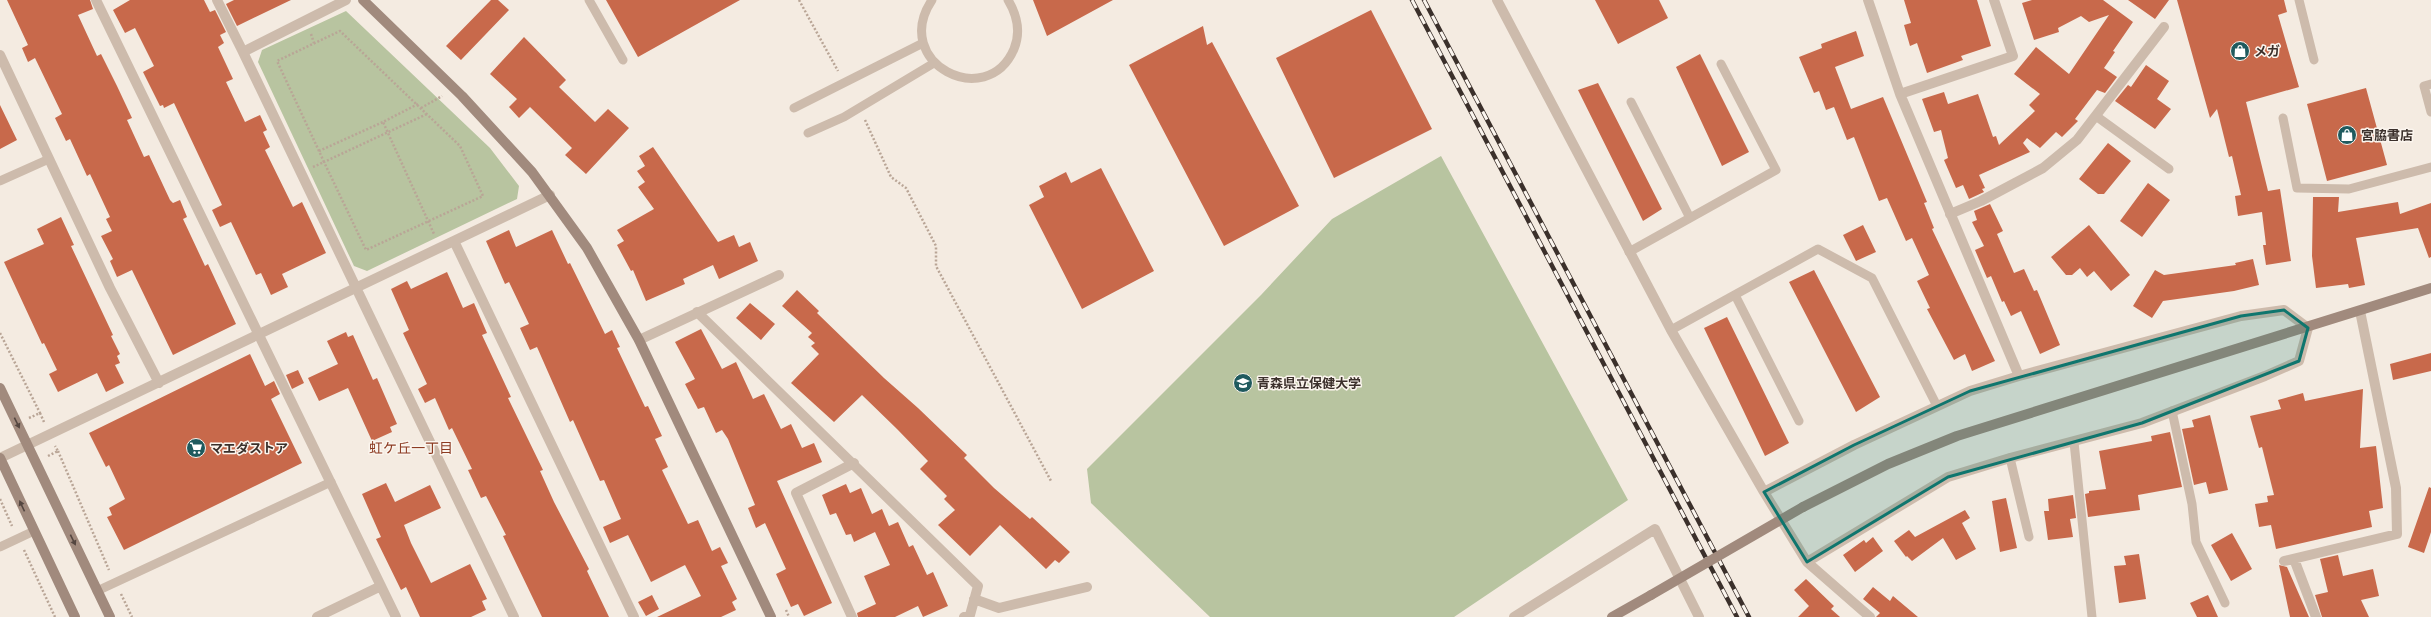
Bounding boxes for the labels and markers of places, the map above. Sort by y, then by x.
shop icon: メガ [2229,40,2251,62]
place label: メガ [2254,44,2280,59]
shop icon: 宮脇書店 [2336,124,2358,146]
place label: 宮脇書店 [2361,128,2413,143]
school or university icon: 青森県立保健大学 [1232,372,1254,394]
place label: 青森県立保健大学 [1257,376,1361,391]
supermarket icon: マエダストア [185,437,207,459]
place label: マエダストア [210,441,288,456]

